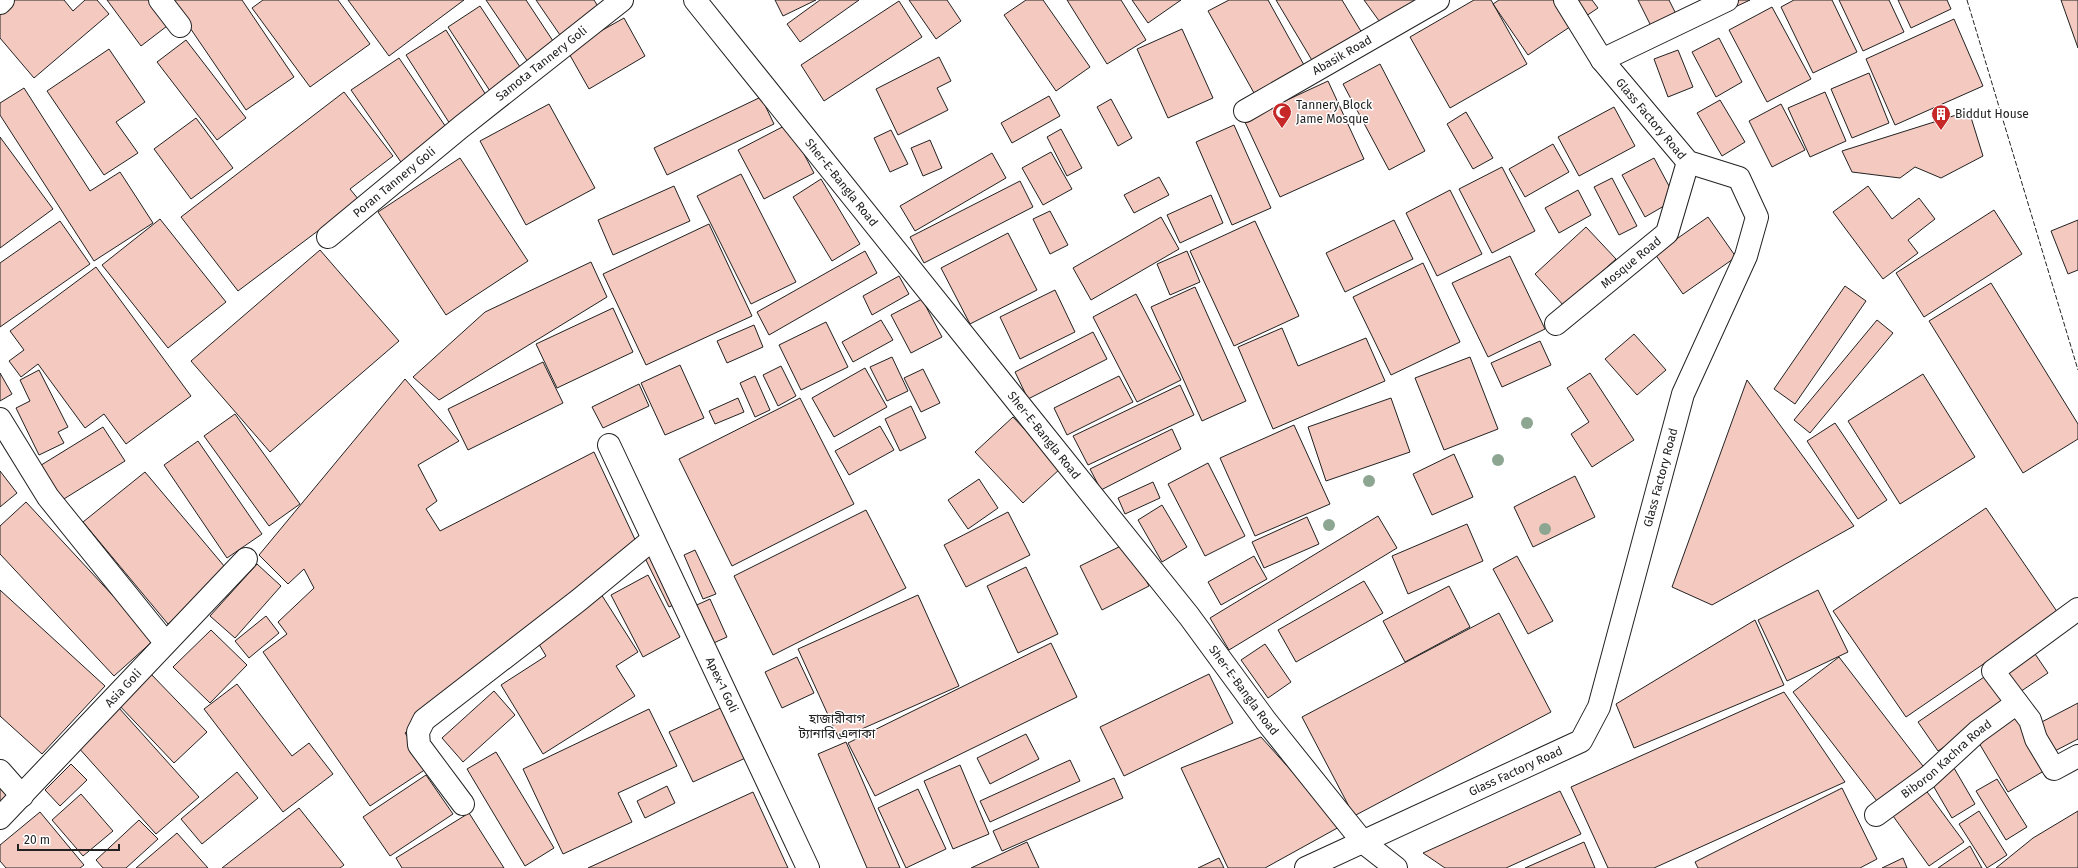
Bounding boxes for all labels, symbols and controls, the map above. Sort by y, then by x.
street label: Samota Tannery Goli [493,23,590,104]
street label: Abasik Road [1310,33,1374,78]
street label: Glass Factory Road [1613,76,1689,162]
place label: Tannery Block Jame Mosque [1296,98,1373,126]
mosque icon: Tannery Block Jame Mosque [1271,101,1293,129]
building icon: Biddut House [1930,103,1952,131]
place label: Biddut House [1955,107,2029,121]
street label: Sher-E-Bangla Road [802,136,881,229]
street label: Poran Tannery Goli [350,144,438,220]
street label: Mosque Road [1598,234,1664,291]
street label: Sher-E-Bangla Road [1005,389,1083,482]
street label: Glass Factory Road [1641,427,1681,528]
street label: Sher-E-Bangla Road [1206,643,1282,738]
street label: Apex-1 Goli [703,655,741,715]
street label: Asia Goli [102,666,145,710]
district label: হাজারীবাগ ট্যানারি এলাকা [798,711,876,741]
street label: Biboron Kachra Road [1898,717,1994,801]
street label: Glass Factory Road [1467,743,1565,799]
scale bar [18,826,119,852]
text: 20 m [24,833,50,847]

